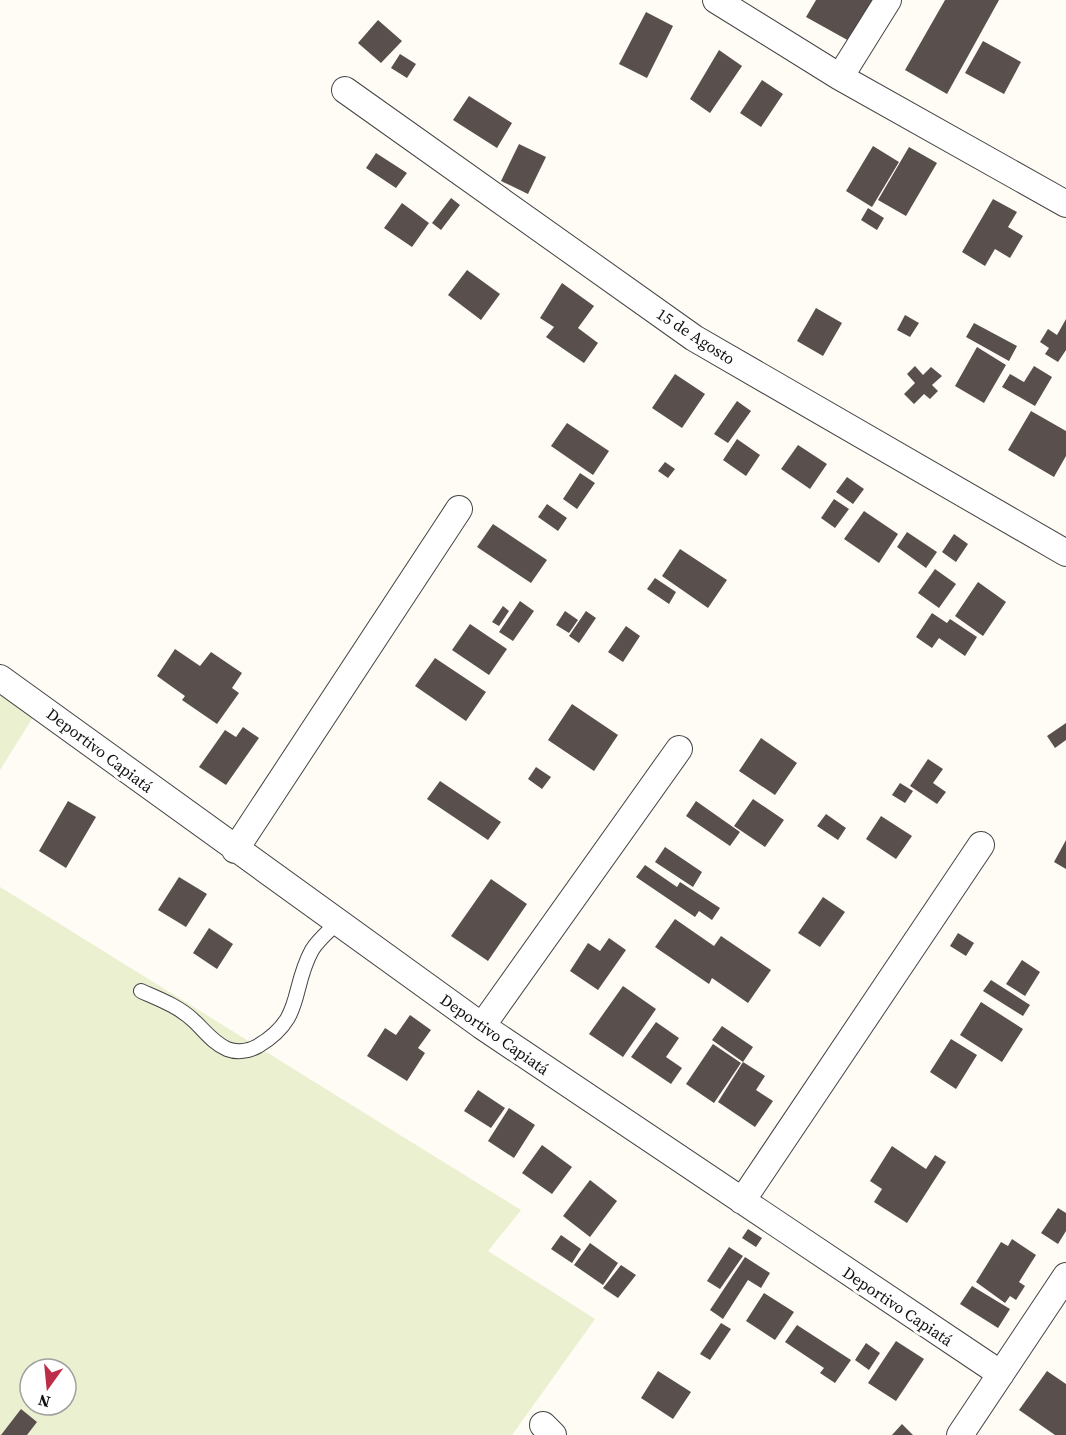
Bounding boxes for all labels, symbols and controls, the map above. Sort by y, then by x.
street label: 15 de Agosto [653,302,740,370]
street label: Deportivo Capiatá [42,703,158,798]
street label: Deportivo Capiatá [436,988,554,1080]
street label: Deportivo Capiatá [839,1261,958,1351]
north arrow [18,1357,78,1417]
text: N [35,1389,53,1414]

